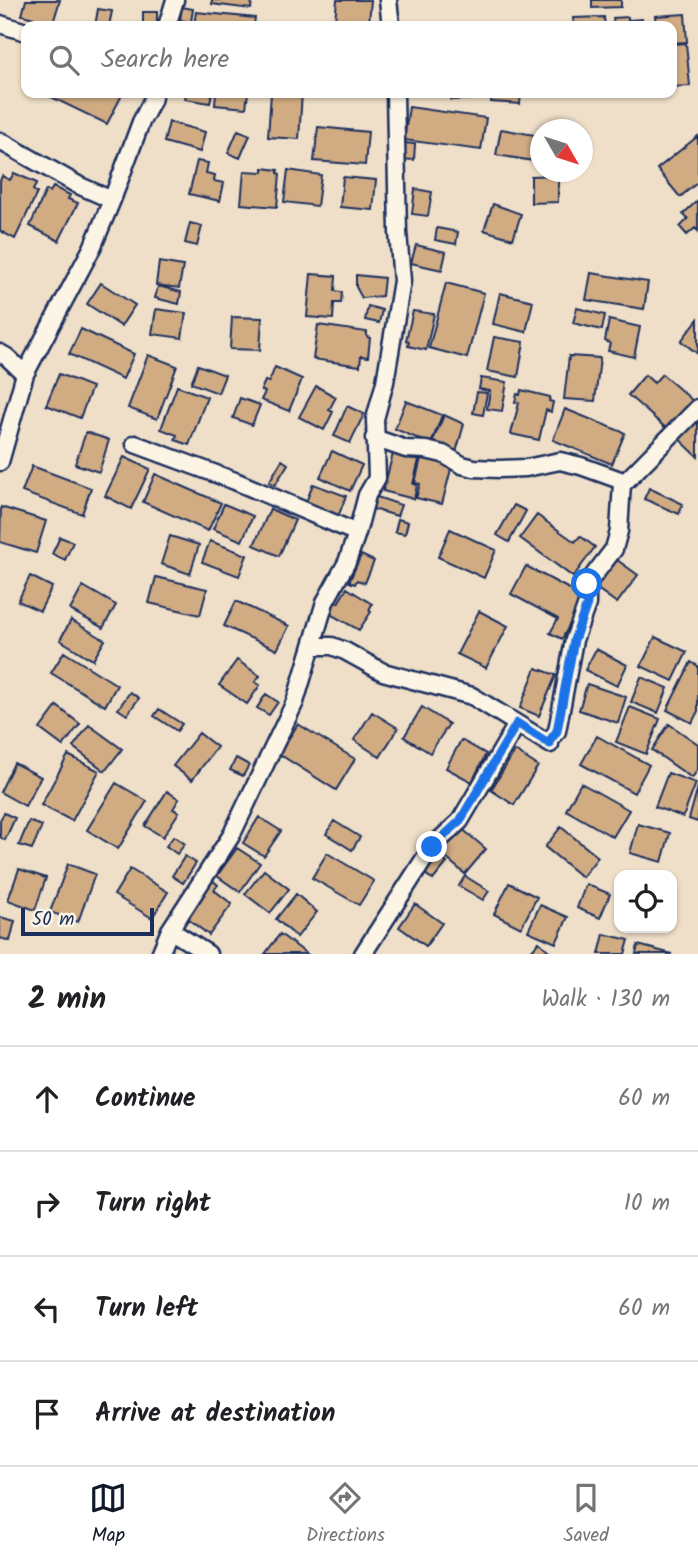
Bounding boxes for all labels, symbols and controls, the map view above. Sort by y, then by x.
search box [21,21,677,98]
text: Search here [101,39,229,81]
icon: search [45,41,83,79]
north arrow [530,119,593,182]
route start [571,568,602,599]
route end [416,831,447,862]
map controls [614,870,677,933]
button: locate [614,870,677,933]
scale bar [21,905,154,937]
text: 50 m [32,905,74,935]
text: 2 min [28,976,106,1024]
text: Walk · 130 m [542,982,670,1018]
text: Continue [95,1078,196,1120]
icon: ahead [28,1080,66,1118]
text: 60 m [618,1081,670,1117]
text: Turn right [95,1183,211,1225]
icon: right [28,1185,66,1223]
text: 10 m [624,1186,670,1222]
text: Turn left [95,1288,198,1330]
icon: left [28,1290,66,1328]
text: 60 m [618,1291,670,1327]
text: Arrive at destination [95,1393,335,1435]
icon: arrive [28,1395,66,1433]
tab: Map [89,1479,127,1551]
tab: Directions [306,1479,385,1551]
tab: Saved [564,1479,609,1551]

